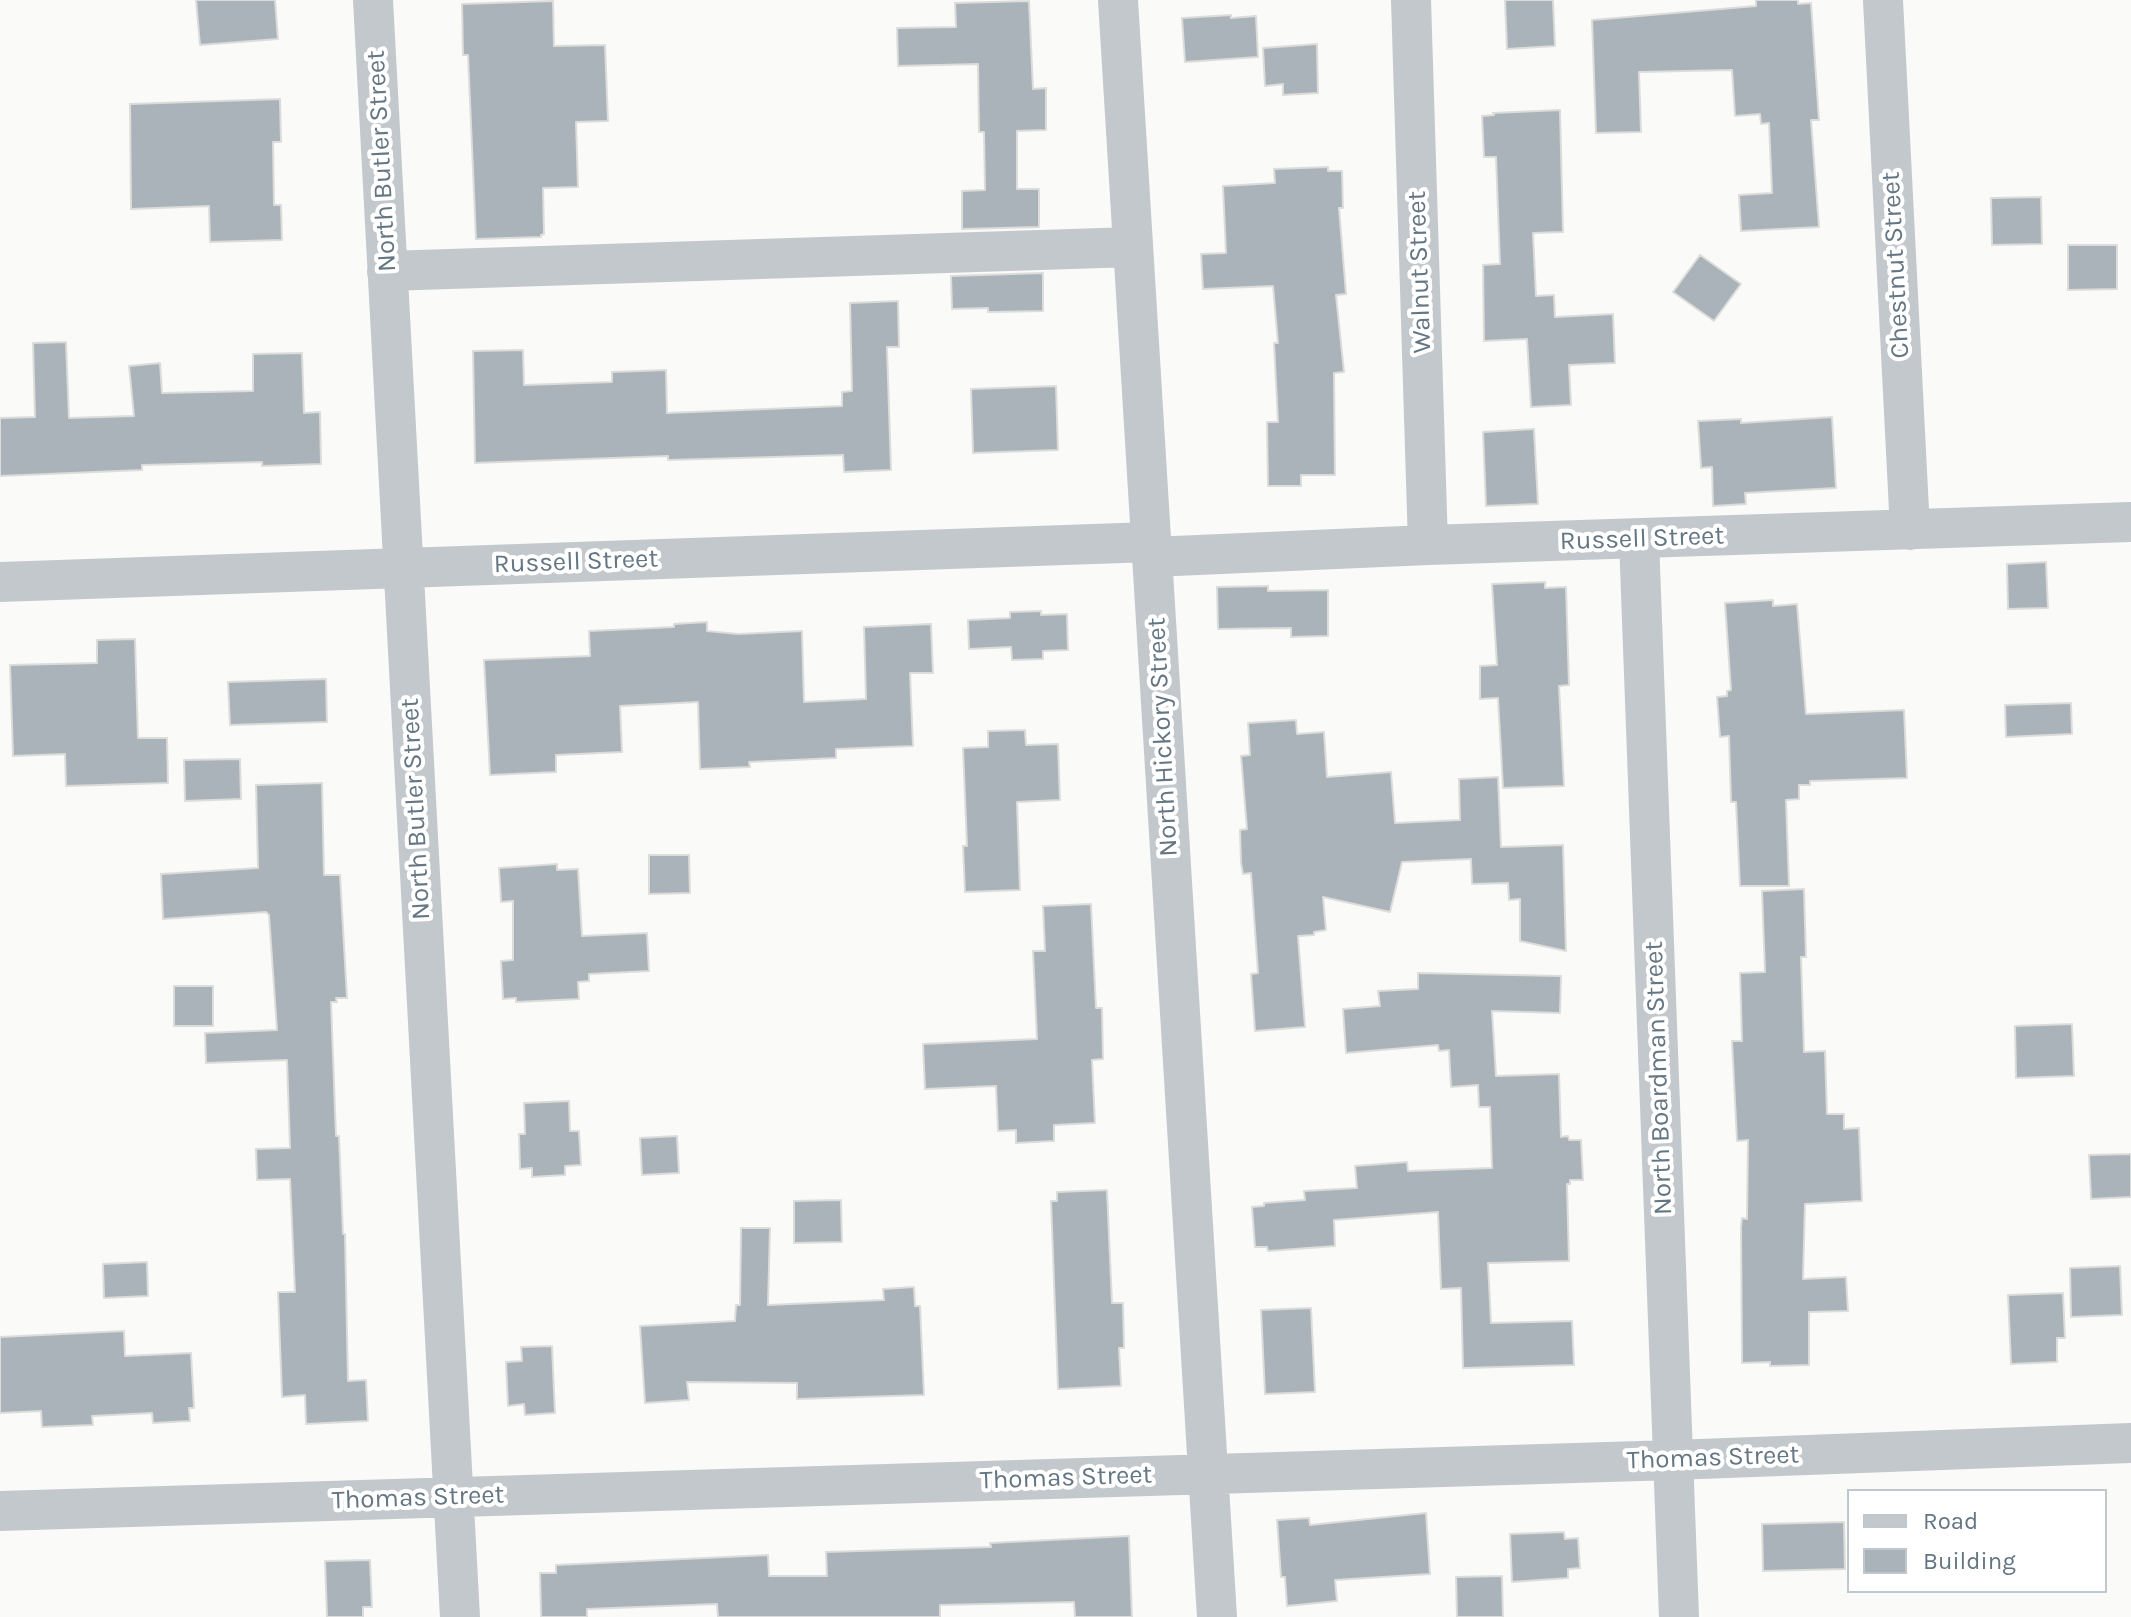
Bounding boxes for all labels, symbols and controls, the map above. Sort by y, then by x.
street label: North Butler Street [361,49,403,273]
street label: Chestnut Street [1876,171,1916,359]
street label: Walnut Street [1402,190,1438,354]
street label: Russell Street [1559,521,1725,557]
street label: Russell Street [493,544,659,580]
street label: North Hickory Street [1141,617,1185,857]
street label: North Butler Street [395,697,437,921]
street label: North Boardman Street [1639,940,1679,1216]
street label: Thomas Street [1626,1439,1800,1477]
street label: Thomas Street [979,1459,1153,1497]
street label: Thomas Street [331,1479,505,1517]
legend [1847,1489,2107,1593]
text: Road [1923,1507,1978,1535]
text: Building [1923,1547,2016,1575]

